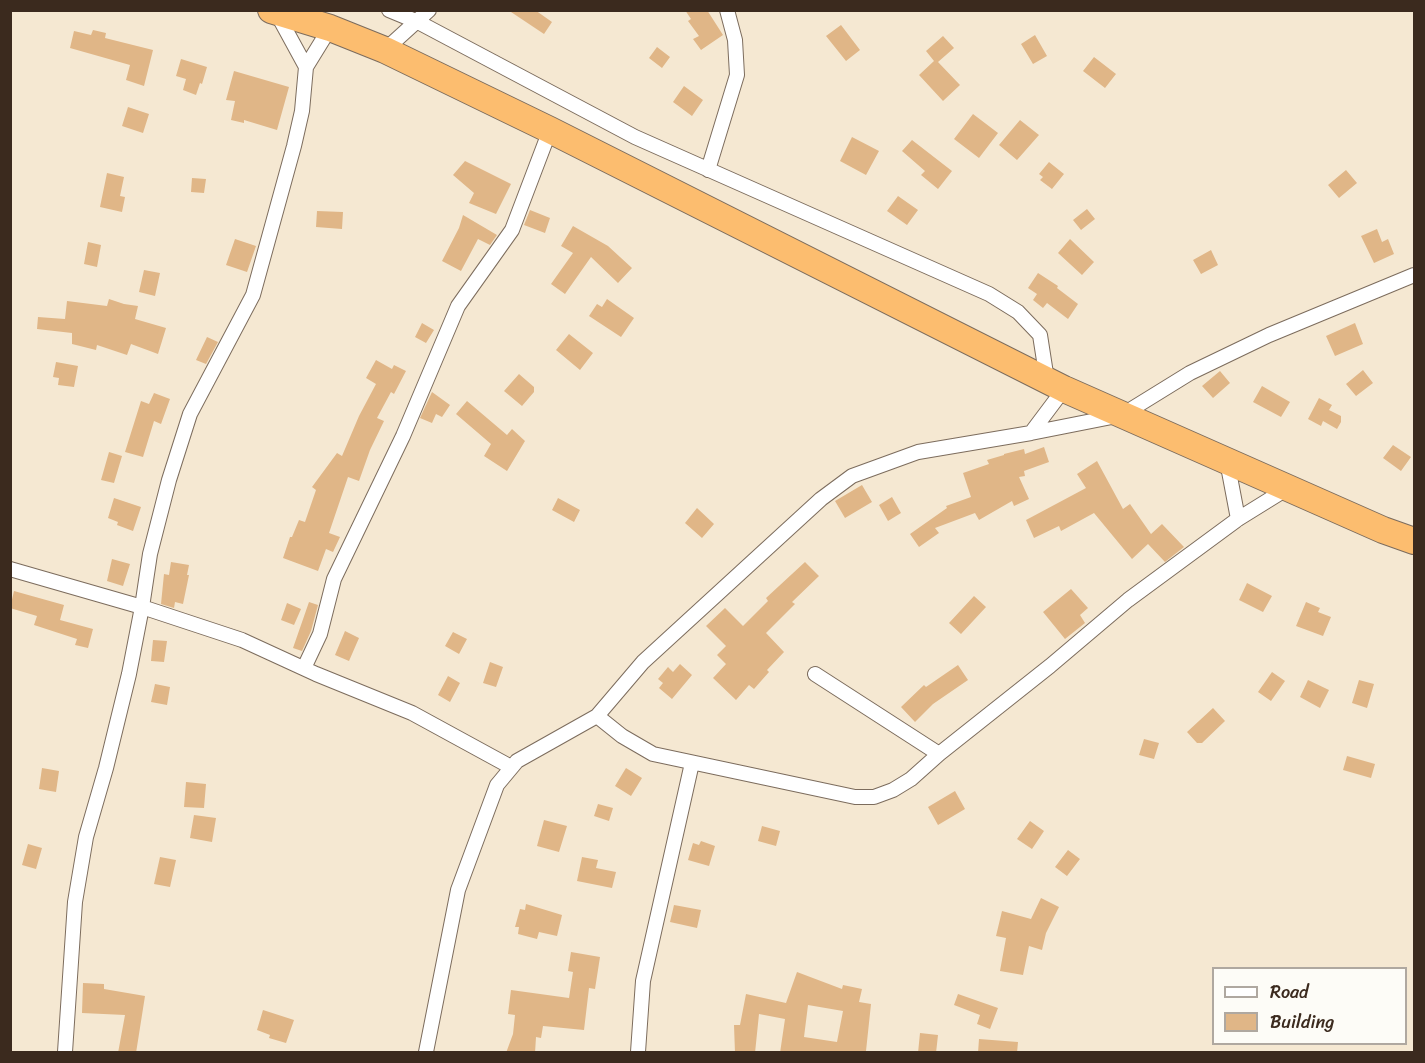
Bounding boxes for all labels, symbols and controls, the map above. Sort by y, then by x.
legend [1212,967,1407,1045]
text: Road [1270,976,1309,1008]
text: Building [1270,1006,1334,1038]

